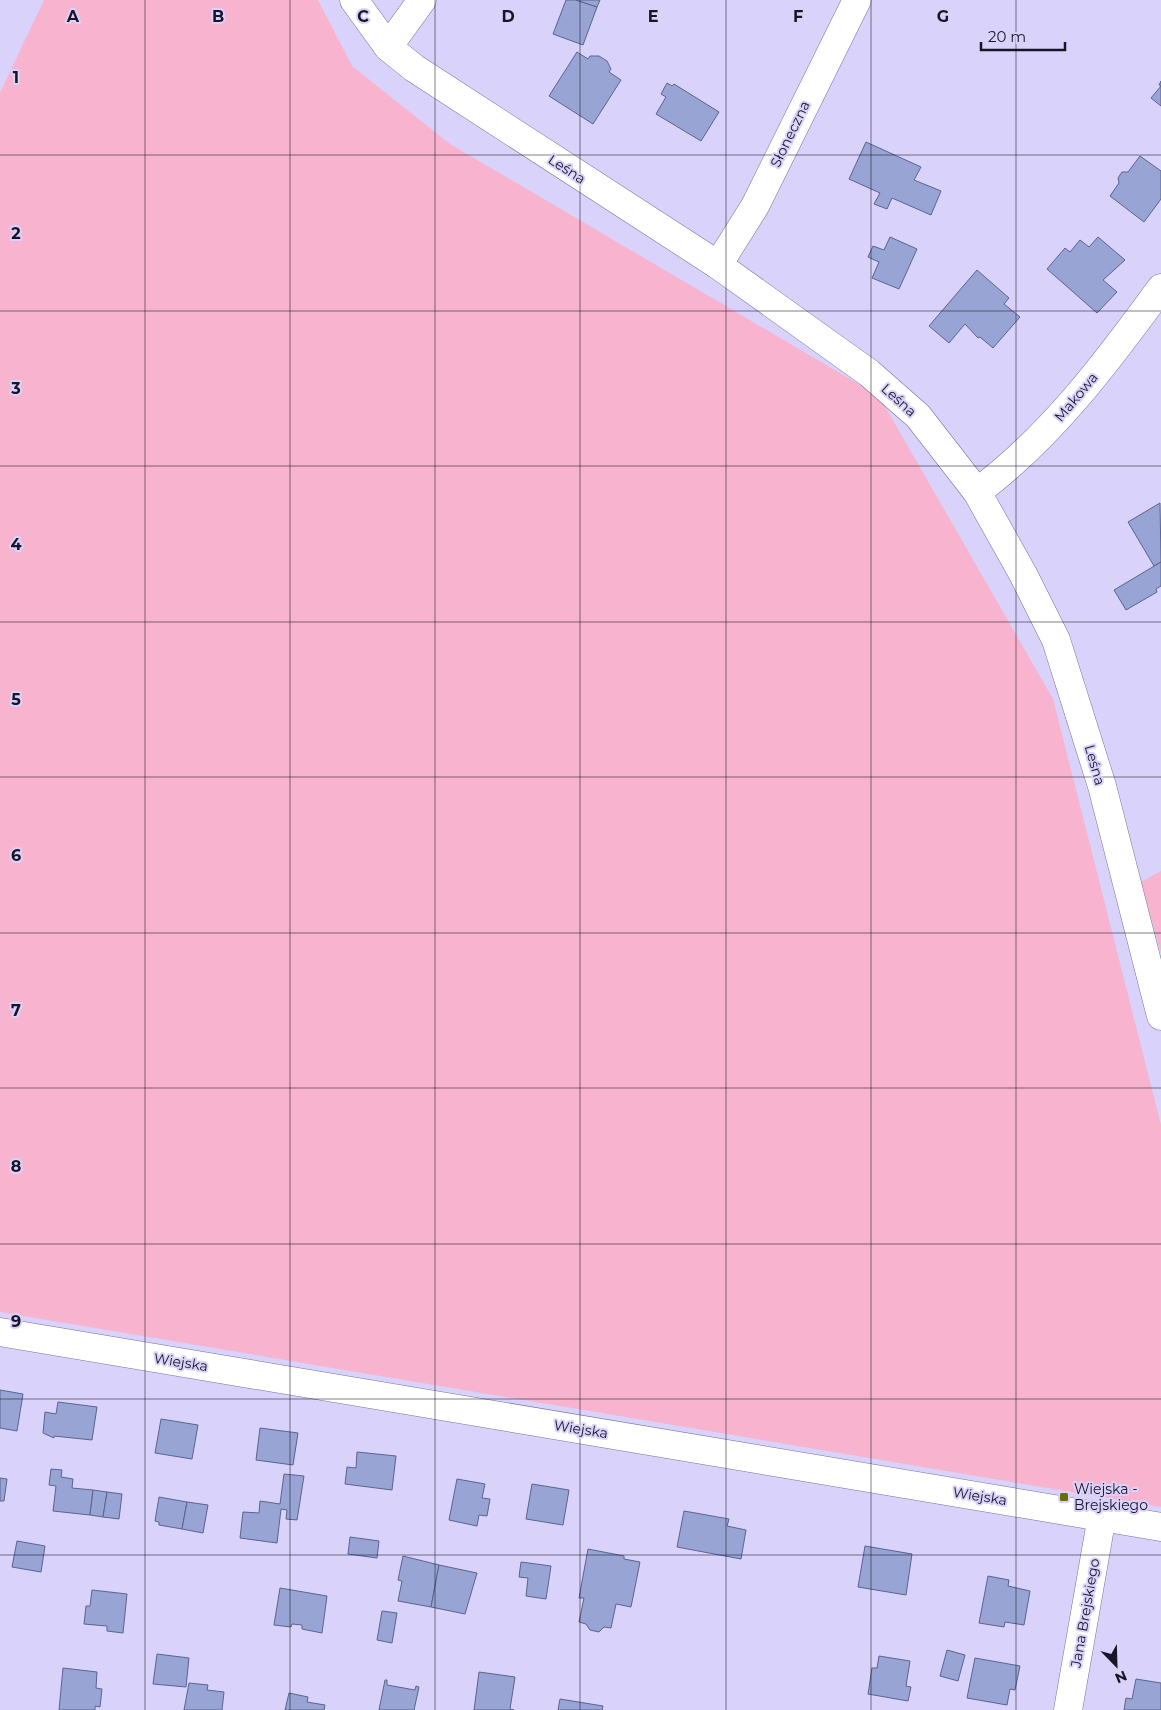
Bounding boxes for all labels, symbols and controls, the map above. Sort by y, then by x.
text: A [66,7,80,26]
text: B [212,7,224,26]
text: C [357,7,369,26]
text: D [501,7,515,26]
text: E [648,7,658,26]
text: F [793,7,803,26]
text: G [937,7,949,26]
scale bar [981,20,1065,52]
text: 20 m [988,27,1026,46]
text: 1 [13,68,19,87]
street label: Słoneczna [766,98,814,170]
street label: Leśna [545,150,589,188]
text: 2 [11,224,21,243]
street label: Makowa [1050,369,1102,425]
text: 3 [10,379,21,398]
street label: Leśna [878,380,920,420]
text: 4 [10,535,22,554]
text: 5 [11,690,21,709]
street label: Leśna [1081,743,1109,787]
text: 6 [11,846,21,865]
text: 7 [11,1001,21,1020]
text: 8 [11,1157,21,1176]
text: 9 [11,1312,21,1331]
street label: Wiejska [153,1349,209,1375]
street label: Wiejska [553,1416,609,1442]
place label: Wiejska - Brejskiego [1074,1480,1148,1514]
street label: Wiejska [952,1483,1008,1509]
marker: Wiejska - Brejskiego [1058,1491,1070,1503]
street label: Jana Brejskiego [1066,1557,1104,1670]
north arrow [1091,1640,1141,1690]
text: N [1112,1666,1130,1687]

